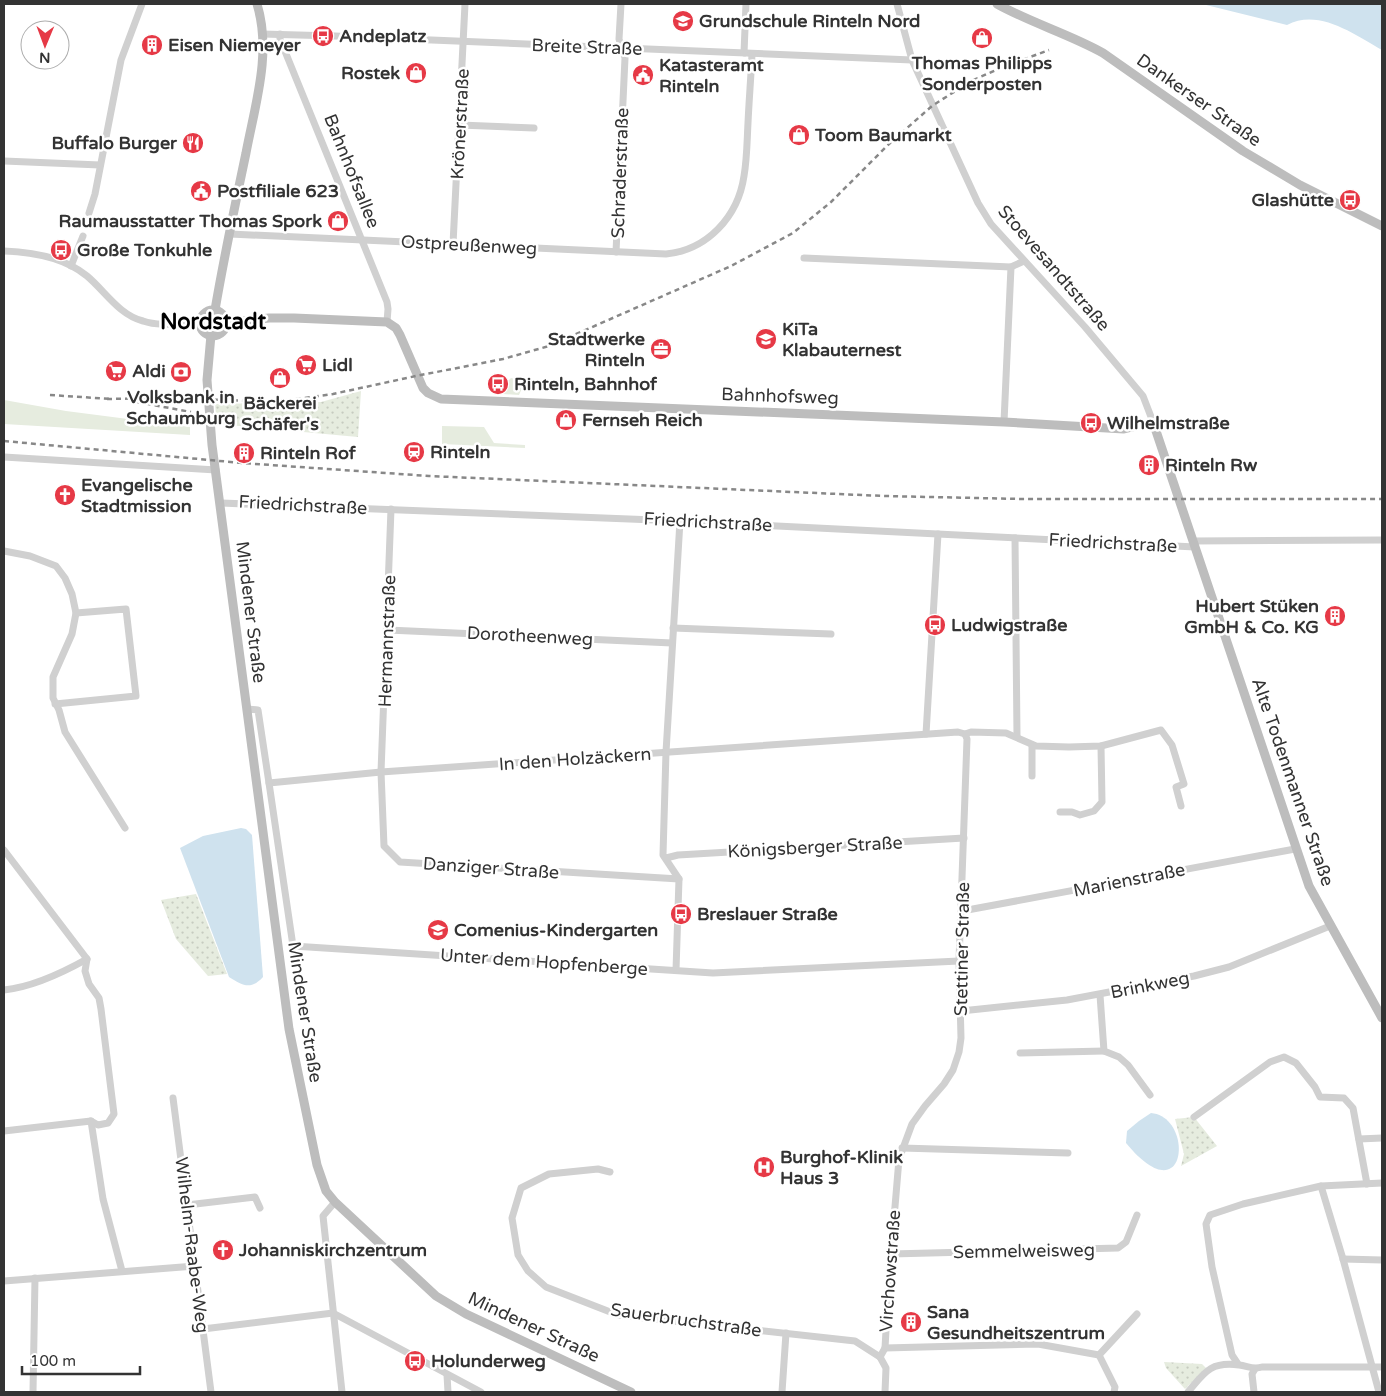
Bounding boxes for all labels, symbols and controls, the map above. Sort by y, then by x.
school or university icon: Grundschule Rinteln Nord [671,9,695,33]
place label: Grundschule Rinteln Nord [699,10,920,32]
north arrow [20,20,70,70]
bus stop icon: Andeplatz [311,24,335,48]
place label: Andeplatz [339,25,426,47]
shop icon: Thomas Philipps Sonderposten [970,26,994,50]
building icon: Eisen Niemeyer [140,33,164,57]
place label: Eisen Niemeyer [168,34,302,56]
street label: Breite Straße [531,34,643,60]
text: N [39,49,51,66]
street label: Dankerser Straße [1132,49,1266,151]
place label: Thomas Philipps Sonderposten [911,52,1053,95]
place label: Katasteramt Rinteln [659,54,764,97]
shop icon: Rostek [404,61,428,85]
place label: Rostek [341,62,400,84]
public building icon: Katasteramt Rinteln [631,63,655,87]
street label: Krönerstraße [446,68,474,180]
street label: Schraderstraße [607,107,633,239]
street label: Bahnhofsallee [319,111,385,231]
shop icon: Toom Baumarkt [787,123,811,147]
place label: Toom Baumarkt [814,124,952,146]
restaurant icon: Buffalo Burger [181,131,205,155]
place label: Buffalo Burger [51,132,178,154]
public building icon: Postfiliale 623 [189,179,213,203]
place label: Postfiliale 623 [217,180,339,202]
bus stop icon: Glashütte [1338,188,1362,212]
place label: Glashütte [1251,189,1334,211]
street label: Stoevesandtstraße [993,201,1115,335]
shop icon: Raumausstatter Thomas Spork [326,209,350,233]
place label: Raumausstatter Thomas Spork [59,210,322,232]
street label: Ostpreußenweg [400,230,538,260]
bus stop icon: Große Tonkuhle [49,238,73,262]
place label: Große Tonkuhle [77,239,212,261]
district label: Nordstadt [160,309,267,335]
place label: KiTa Klabauternest [782,318,902,361]
school or university icon: KiTa Klabauternest [754,327,778,351]
place label: Stadtwerke Rinteln [548,328,645,371]
office icon: Stadtwerke Rinteln [649,337,673,361]
supermarket icon: Lidl [294,353,318,377]
place label: Lidl [322,354,353,376]
supermarket icon: Aldi [104,359,128,383]
place label: Aldi [132,360,166,382]
bank icon: Volksbank in Schaumburg [169,360,193,384]
shop icon: Bäckerei Schäfer's [268,366,292,390]
bus stop icon: Rinteln, Bahnhof [486,372,510,396]
place label: Rinteln, Bahnhof [514,373,658,395]
street label: Bahnhofsweg [721,383,839,409]
place label: Volksbank in Schaumburg [126,386,236,429]
place label: Bäckerei Schäfer's [241,392,319,435]
shop icon: Fernseh Reich [554,408,578,432]
place label: Fernseh Reich [582,409,703,431]
bus stop icon: Wilhelmstraße [1079,411,1103,435]
place label: Wilhelmstraße [1107,412,1230,434]
station icon: Rinteln [402,440,426,464]
building icon: Rinteln Rof [232,441,256,465]
place label: Rinteln [430,441,490,463]
place label: Rinteln Rof [260,442,357,464]
building icon: Rinteln Rw [1137,453,1161,477]
place label: Rinteln Rw [1165,454,1258,476]
place label: Evangelische Stadtmission [81,474,193,517]
church icon: Evangelische Stadtmission [53,483,77,507]
street label: Friedrichstraße [238,491,368,519]
street label: Friedrichstraße [643,508,773,536]
street label: Friedrichstraße [1048,529,1178,557]
street label: Mindener Straße [231,540,271,684]
street label: Hermannstraße [374,574,400,708]
place label: Hubert Stüken GmbH & Co. KG [1184,595,1319,638]
building icon: Hubert Stüken GmbH & Co. KG [1323,604,1347,628]
bus stop icon: Ludwigstraße [923,613,947,637]
place label: Ludwigstraße [951,614,1067,636]
street label: Dorotheenweg [466,622,594,650]
street label: Alte Todenmanner Straße [1247,675,1339,889]
street label: In den Holzäckern [498,743,652,775]
street label: Königsberger Straße [727,831,903,863]
street label: Danziger Straße [422,852,560,884]
street label: Marienstraße [1071,858,1187,902]
street label: Stettiner Straße [950,882,974,1016]
bus stop icon: Breslauer Straße [669,902,693,926]
place label: Breslauer Straße [697,903,838,925]
school or university icon: Comenius-Kindergarten [426,918,450,942]
place label: Comenius-Kindergarten [454,919,658,941]
street label: Mindener Straße [283,940,327,1084]
street label: Unter dem Hopfenberge [439,944,649,980]
street label: Brinkweg [1109,967,1191,1003]
place label: Burghof-Klinik Haus 3 [780,1146,903,1189]
hospital icon: Burghof-Klinik Haus 3 [752,1155,776,1179]
street label: Wilhelm-Raabe-Weg [170,1156,214,1334]
street label: Virchowstraße [875,1209,905,1333]
church icon: Johanniskirchzentrum [211,1238,235,1262]
place label: Johanniskirchzentrum [238,1239,427,1261]
street label: Semmelweisweg [953,1239,1095,1263]
street label: Mindener Straße [465,1287,603,1367]
street label: Sauerbruchstraße [609,1298,763,1342]
place label: Sana Gesundheitszentrum [927,1301,1105,1344]
building icon: Sana Gesundheitszentrum [899,1310,923,1334]
scale bar [22,1344,140,1376]
bus stop icon: Holunderweg [403,1349,427,1373]
place label: Holunderweg [431,1350,546,1372]
text: 100 m [30,1352,76,1370]

